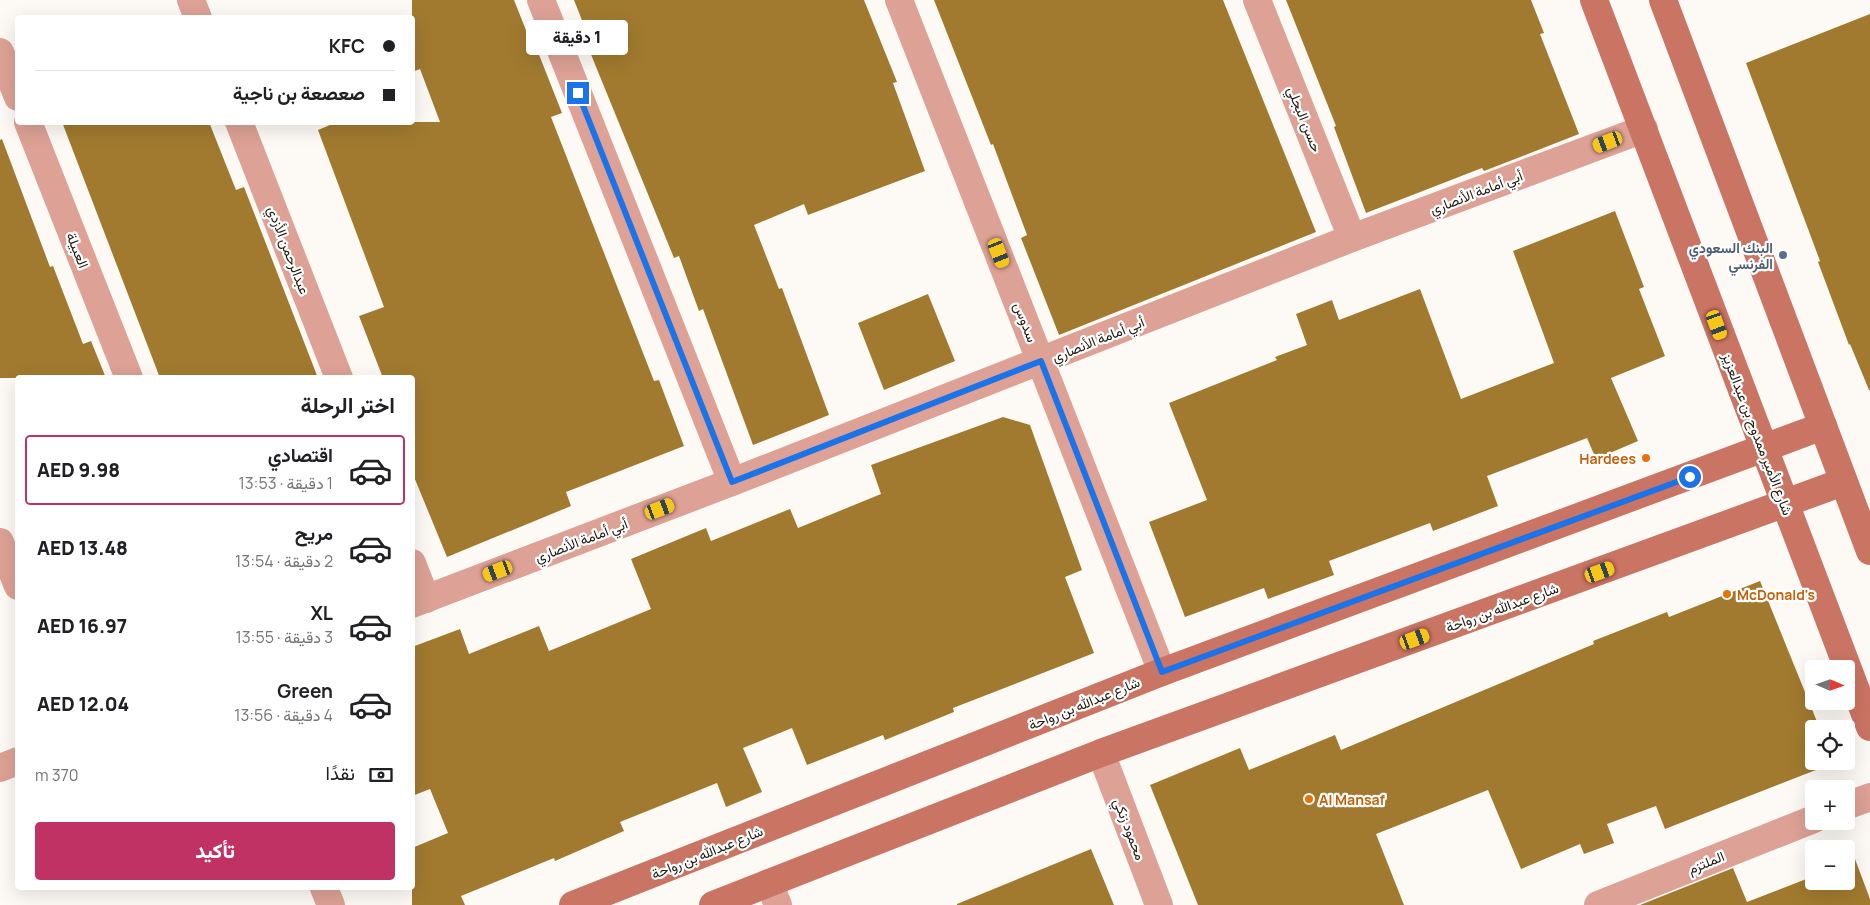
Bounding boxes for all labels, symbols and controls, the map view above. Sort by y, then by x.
callout: 1 دقيقة [527,21,629,56]
text: 1 دقيقة [553,26,601,48]
text: KFC [329,33,365,59]
text: صعصعة بن ناجية [233,80,365,106]
route end [567,82,589,104]
street label: حسن البجلي [1280,83,1327,156]
car [1591,130,1624,154]
street label: أبي أمامة الأنصاري [1427,166,1526,221]
street label: عبدالرحمن الأزدي [261,203,315,298]
street label: العبيلة [62,229,94,271]
car [986,236,1011,270]
place label: البنك السعودي الفرنسي [1689,238,1773,276]
marker: البنك السعودي الفرنسي [1777,249,1789,261]
street label: سدوس [1010,299,1042,345]
car [1704,308,1729,342]
street label: أبي أمامة الأنصاري [1049,312,1148,369]
street label: شارع الأمير ممدوح بن عبدالعزيز [1716,349,1798,519]
text: اختر الرحلة [300,390,395,420]
text: اقتصادي [268,442,333,468]
icon: car [348,448,393,493]
place label: Hardees [1579,449,1636,468]
marker: Hardees [1640,452,1652,464]
text: AED 9.98 [37,457,120,483]
route start [1679,466,1701,488]
text: 1 دقيقة · 13:53 [239,472,333,494]
car [643,497,676,521]
street label: أبي أمامة الأنصاري [532,514,631,569]
text: مريح [295,520,333,546]
icon: car [348,526,393,571]
text: AED 13.48 [37,535,128,561]
text: 2 دقيقة · 13:54 [235,550,333,572]
car [481,559,514,583]
car [1583,560,1616,584]
street label: شارع عبدالله بن رواحة [1443,578,1562,638]
place label: McDonald's [1737,585,1815,604]
marker: McDonald's [1721,588,1733,600]
text: XL [310,600,333,626]
icon: car [348,604,393,649]
text: AED 16.97 [37,613,127,639]
text: 3 دقيقة · 13:55 [236,626,333,648]
car [1398,627,1431,651]
north arrow [1805,660,1855,710]
map controls [1805,660,1855,890]
street label: شارع عبدالله بن رواحة [1025,672,1143,736]
text: Green [277,678,333,704]
icon: car [348,682,393,727]
text: AED 12.04 [37,691,129,717]
text: 4 دقيقة · 13:56 [234,704,333,726]
button: locate [1805,720,1855,770]
text: نقدًا [326,760,355,786]
icon: cash [367,761,395,789]
text: 370 m [35,764,78,786]
button: + [1805,780,1855,830]
place label: Al Mansaf [1319,790,1386,809]
marker: Al Mansaf [1303,793,1315,805]
street label: محمود زنكي [1107,795,1150,864]
street label: شارع عبدالله بن رواحة [648,821,766,885]
button: تأكيد [35,822,395,880]
button: − [1805,840,1855,890]
street label: الملتزم [1685,846,1727,878]

